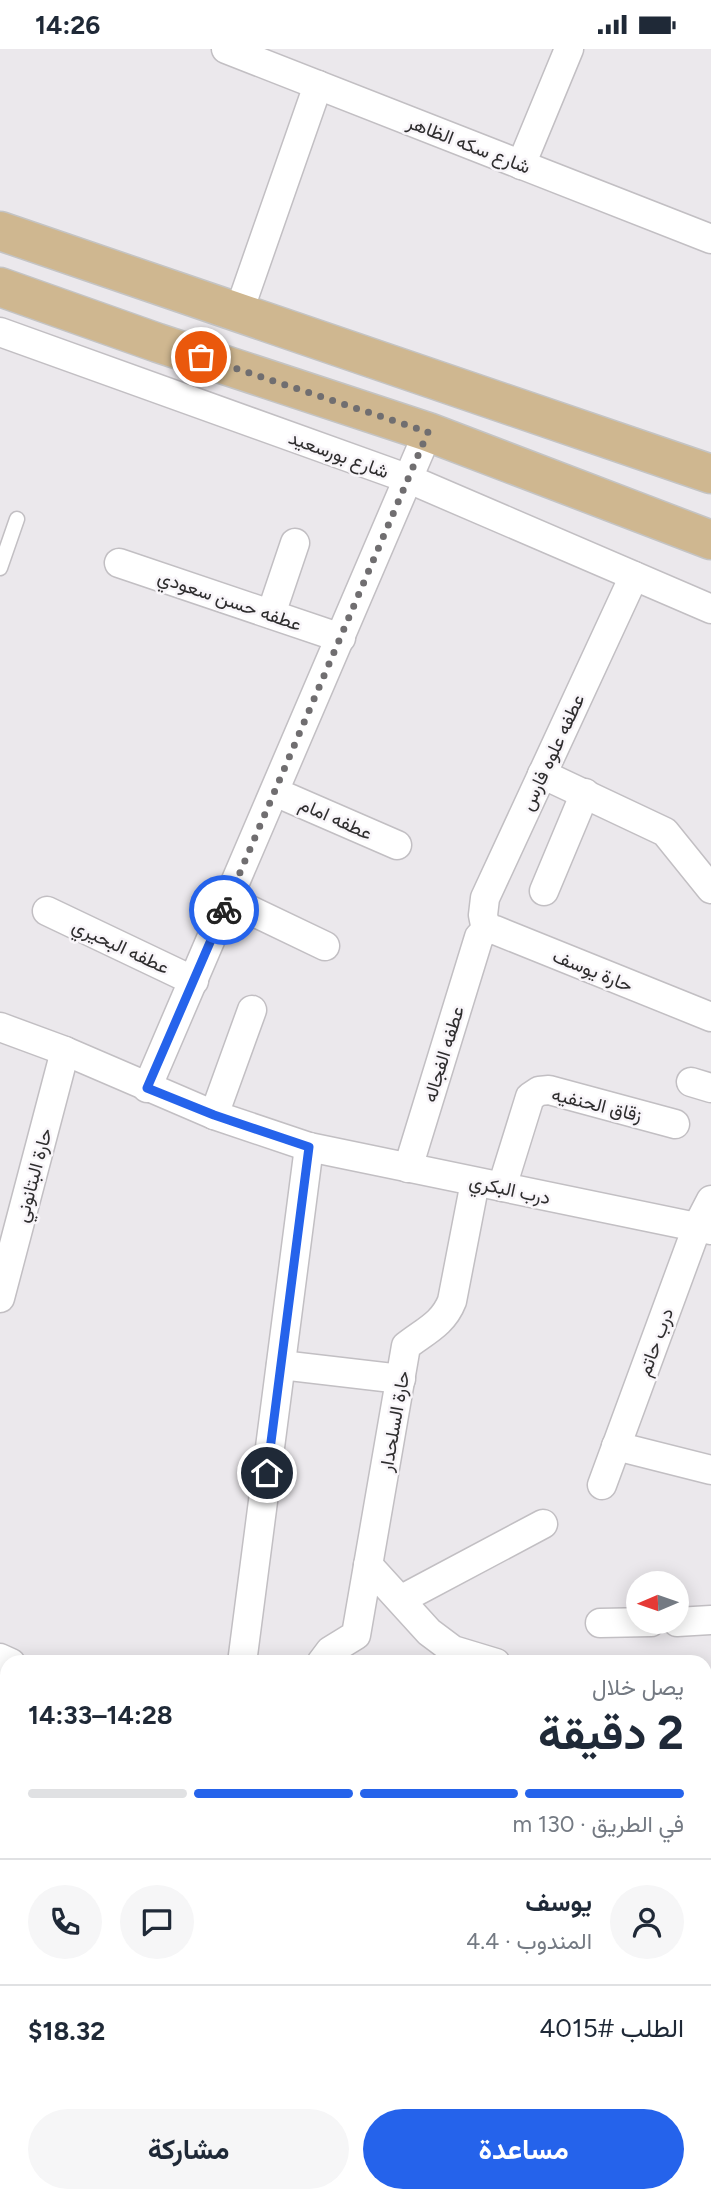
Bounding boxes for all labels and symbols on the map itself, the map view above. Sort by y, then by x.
street label: شارع سكه الظاهر [403,110,534,179]
pin [171,327,231,387]
street label: شارع بورسعيد [285,426,392,484]
street label: عطفه حسن سعودي [154,565,305,640]
street label: عطفه علوه فارس [515,690,589,814]
street label: عطفه امام [295,792,376,846]
courier [189,875,259,945]
street label: عطفه البحيري [67,914,173,983]
street label: حارة يوسف [549,944,636,997]
street label: عطفه الفجاله [418,1003,469,1105]
street label: زقاق الحنفيه [549,1082,644,1127]
street label: حارة البتانوني [10,1125,61,1226]
street label: درب البكري [466,1170,553,1213]
street label: درب حاتم [633,1305,679,1380]
street label: حارة السلحدار [374,1369,415,1474]
pin [237,1443,297,1503]
north arrow [626,1571,690,1635]

